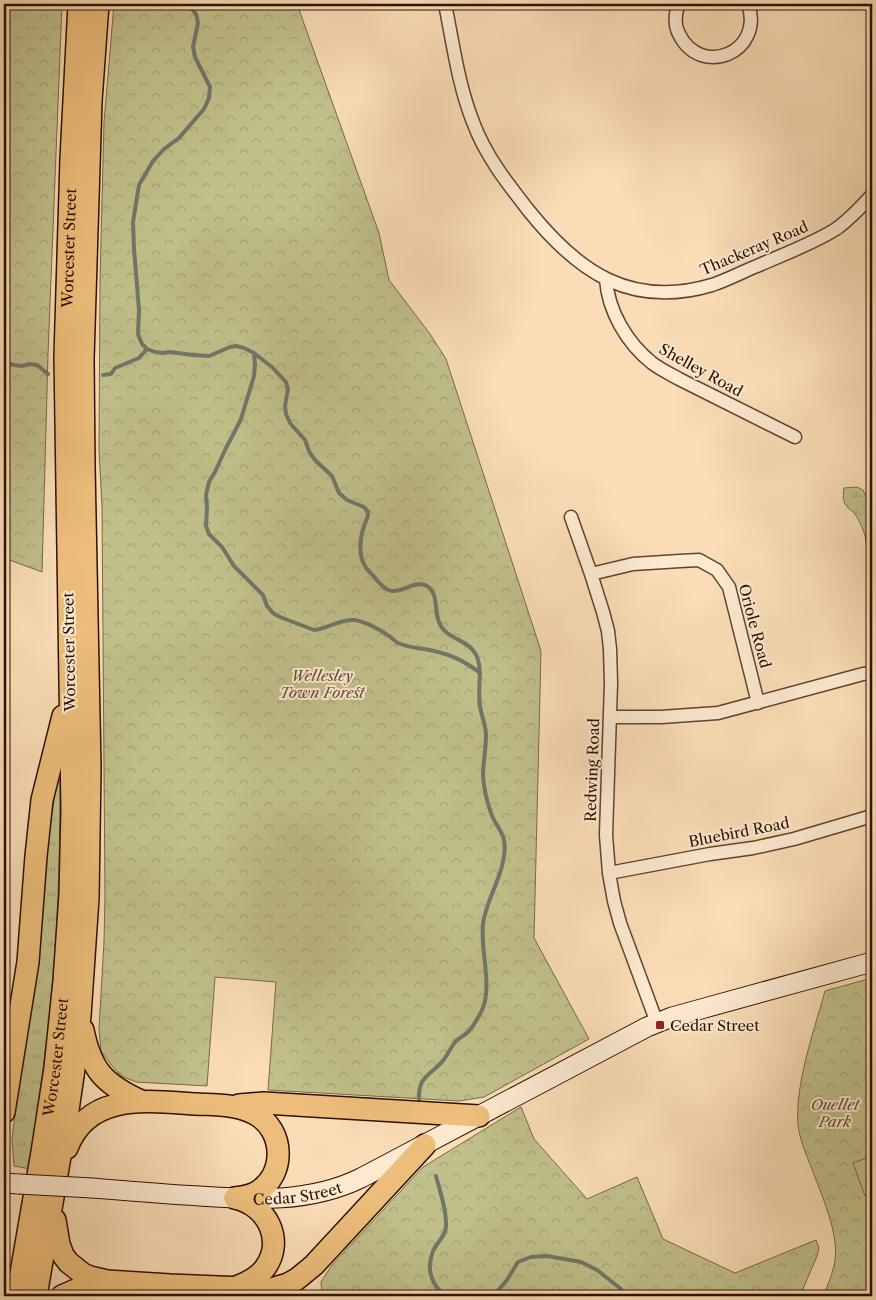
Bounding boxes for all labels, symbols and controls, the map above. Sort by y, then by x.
street label: Worcester Street [57,187,80,309]
street label: Thackeray Road [697,217,811,279]
street label: Shelley Road [656,339,746,401]
street label: Oriole Road [735,582,775,670]
street label: Worcester Street [58,591,80,713]
park label: Wellesley Town Forest [280,666,365,702]
street label: Redwing Road [581,718,603,822]
street label: Bluebird Road [687,813,791,851]
street label: Worcester Street [38,996,72,1119]
place label: Cedar Street [670,1016,760,1035]
marker: Cedar Street [654,1019,666,1031]
park label: Ouellet Park [811,1095,860,1131]
street label: Cedar Street [253,1177,345,1208]

